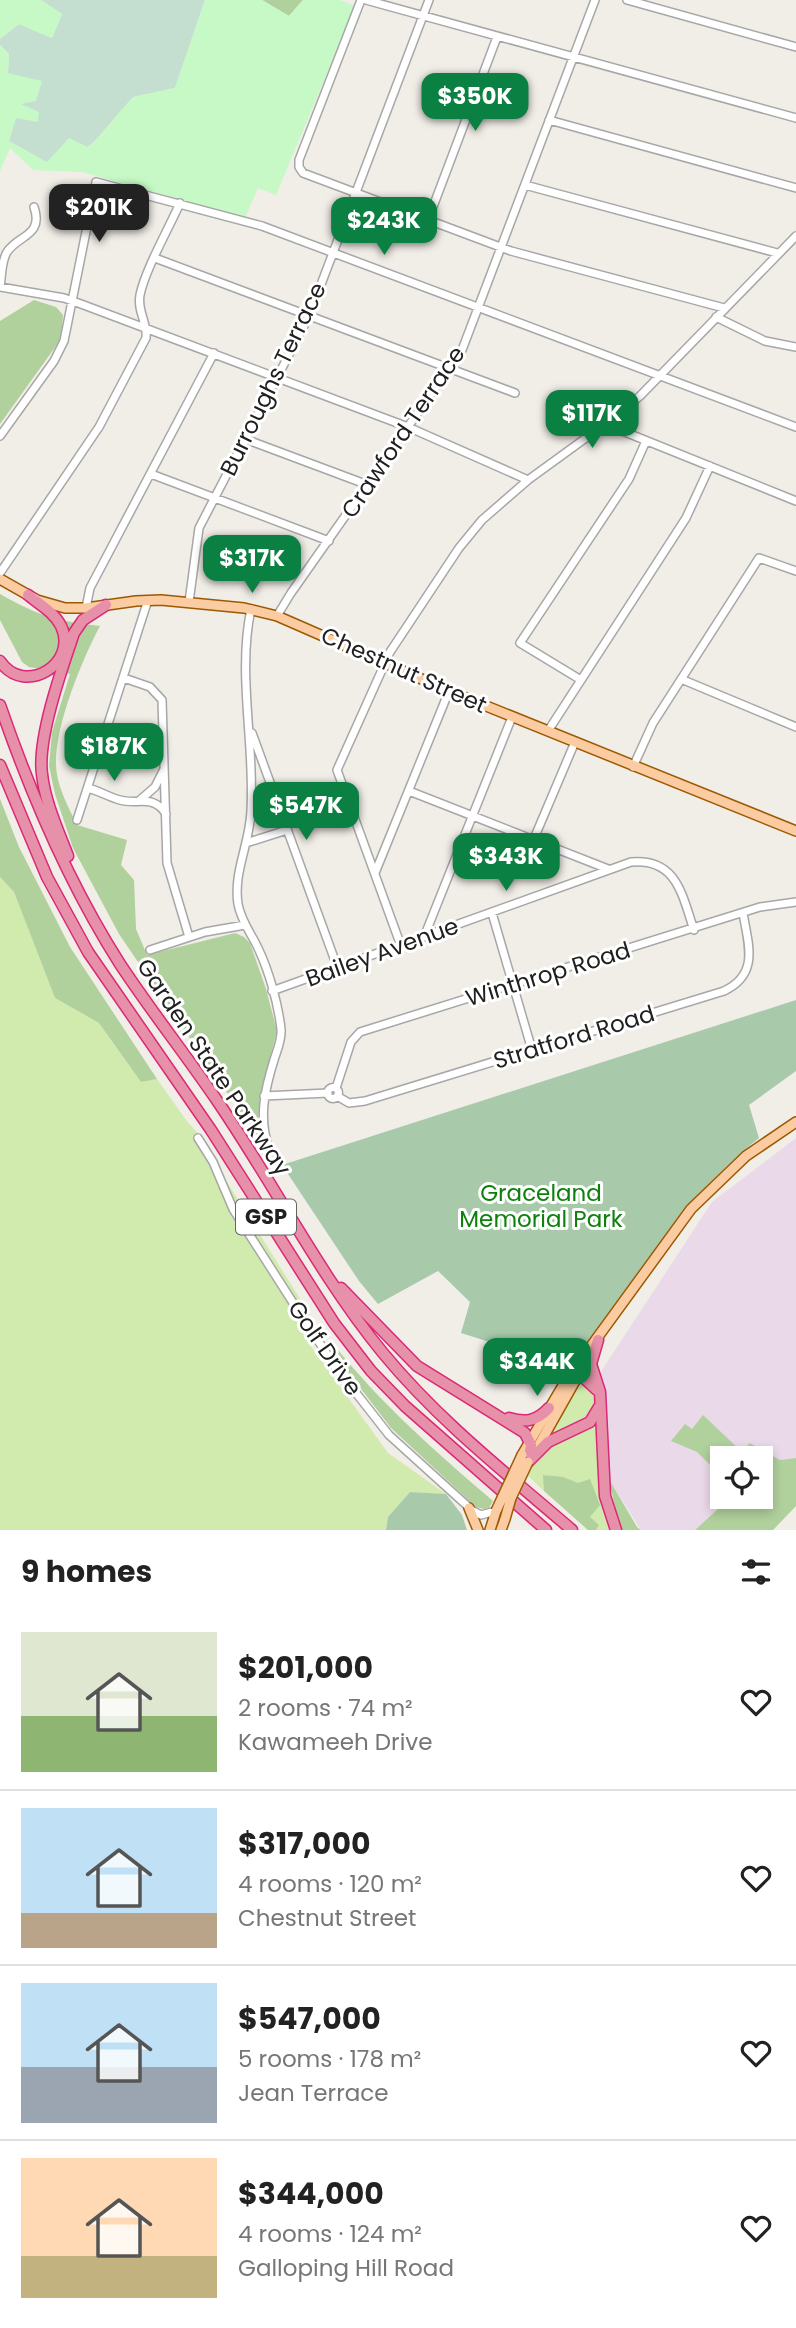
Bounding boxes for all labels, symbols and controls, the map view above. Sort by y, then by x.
pin: $350K [426,74,524,133]
text: $350K [437,80,513,112]
pin: $201K [50,184,148,244]
text: $201K [65,191,133,223]
pin: $243K [335,198,433,257]
text: $243K [347,204,421,236]
street label: Burroughs Terrace [212,277,334,481]
street label: Crawford Terrace [334,340,472,524]
pin: $117K [543,391,641,450]
text: $117K [562,397,622,429]
pin: $317K [203,536,301,595]
text: $317K [219,542,285,574]
street label: Chestnut Street [316,619,492,721]
pin: $187K [65,724,163,783]
text: $187K [80,730,148,762]
pin: $547K [257,782,355,842]
text: $547K [269,789,343,821]
pin: $343K [457,834,555,893]
text: $343K [469,840,543,872]
street label: Bailey Avenue [301,909,463,995]
street label: Winthrop Road [462,934,634,1014]
street label: Garden State Parkway [129,952,299,1182]
street label: Stratford Road [490,997,658,1077]
park label: Graceland Memorial Park [459,1177,623,1235]
road number: GSP [236,1200,296,1234]
street label: Golf Drive [280,1294,370,1402]
pin: $344K [488,1338,586,1398]
text: $344K [499,1345,575,1377]
map controls [710,1446,773,1509]
button: locate [710,1446,773,1509]
text: 9 homes [21,1550,152,1593]
icon: filters [737,1553,775,1591]
text: $201,000 [238,1646,373,1689]
icon: home [77,1660,161,1744]
icon: heart [737,1683,775,1721]
text: 2 rooms · 74 m² [238,1692,413,1724]
text: Kawameeh Drive [238,1726,432,1758]
text: $317,000 [238,1822,371,1865]
icon: home [77,1836,161,1920]
icon: heart [737,1859,775,1897]
text: 4 rooms · 120 m² [238,1868,422,1900]
text: Chestnut Street [238,1902,416,1934]
text: $547,000 [238,1997,381,2040]
icon: home [77,2011,161,2095]
icon: heart [737,2034,775,2072]
text: 5 rooms · 178 m² [238,2043,421,2075]
text: Jean Terrace [238,2077,389,2109]
text: $344,000 [238,2172,384,2215]
icon: home [77,2186,161,2270]
icon: heart [737,2209,775,2247]
text: 4 rooms · 124 m² [238,2218,422,2250]
text: Galloping Hill Road [238,2252,454,2284]

